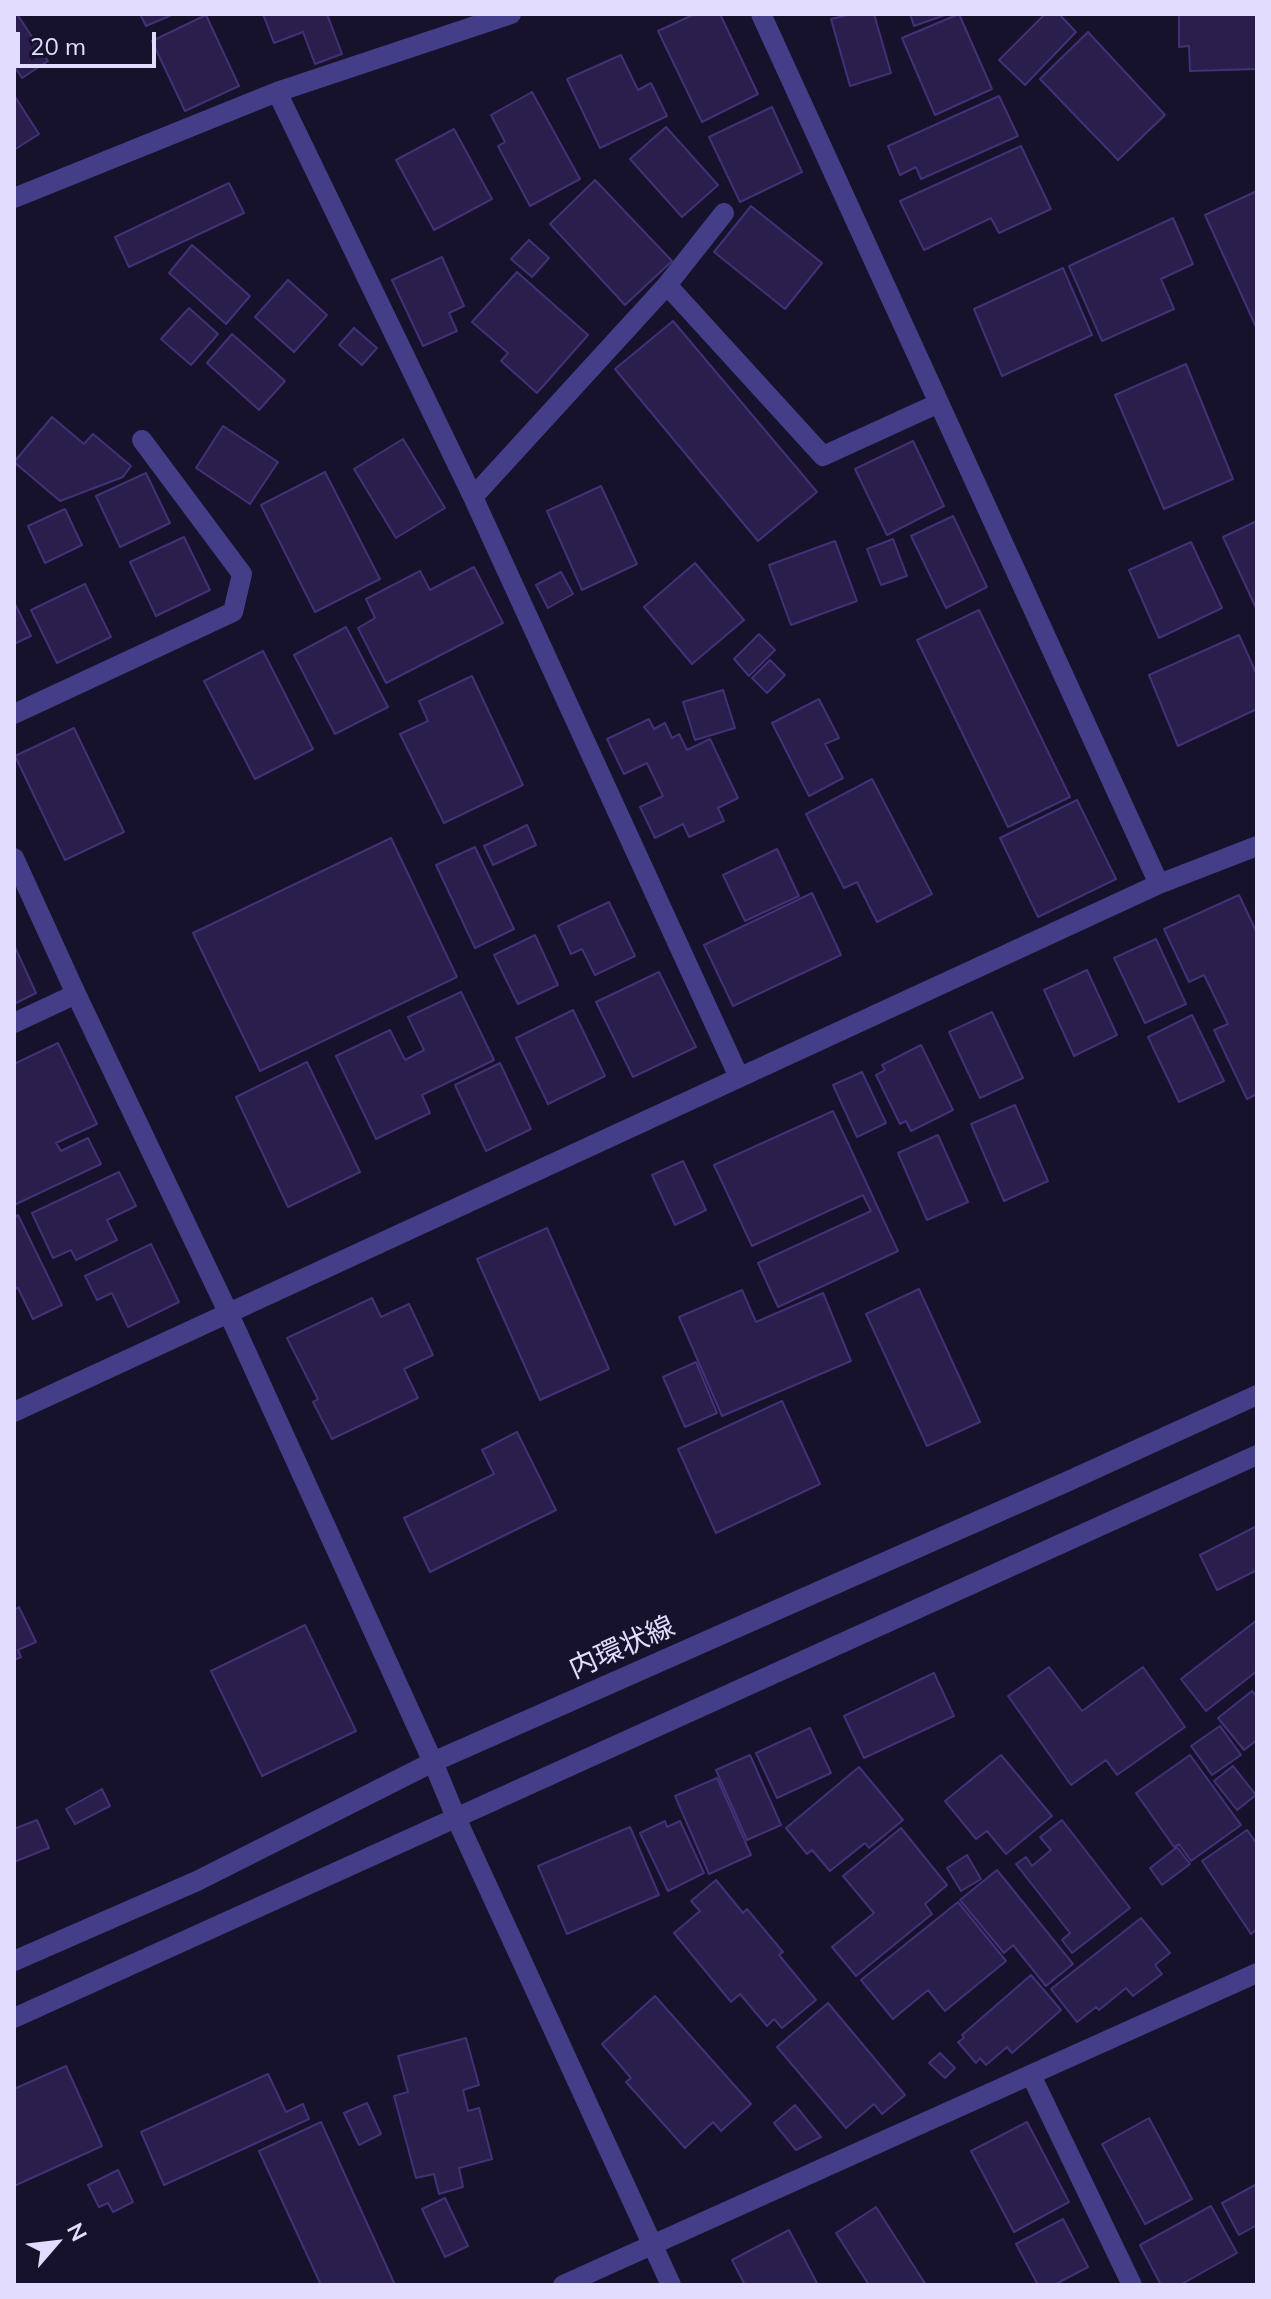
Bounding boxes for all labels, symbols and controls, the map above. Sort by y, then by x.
scale bar [20,16,160,66]
text: 20 m [30,31,86,61]
street label: 内環状線 [564,1610,680,1686]
north arrow [16,2203,96,2283]
text: N [61,2218,93,2246]

